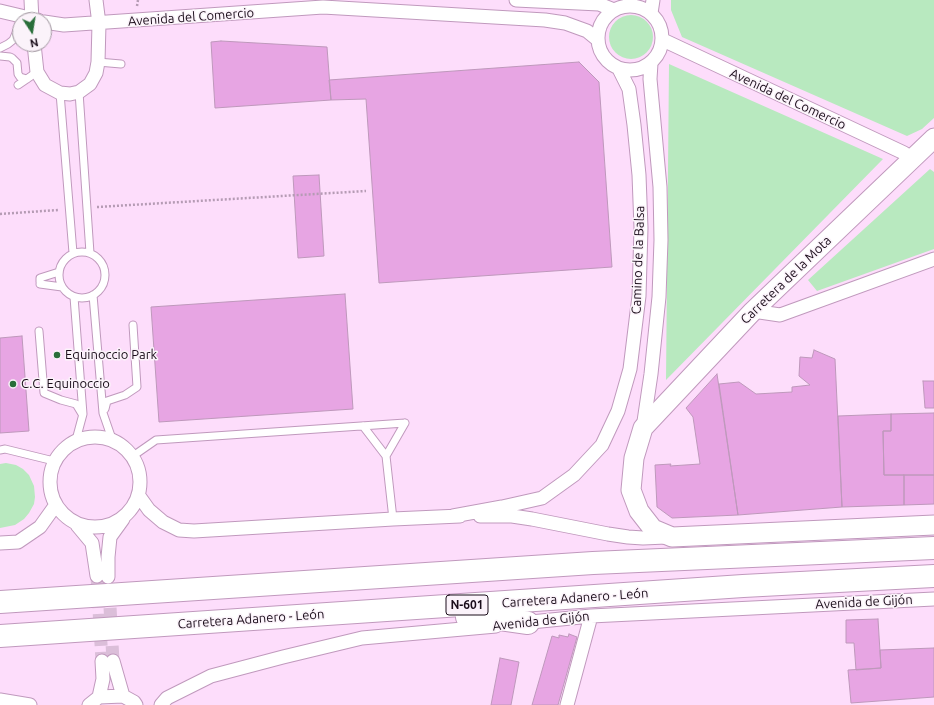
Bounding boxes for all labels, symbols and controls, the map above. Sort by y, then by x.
street label: Avenida del Comercio [127,5,255,29]
north arrow [12,12,52,52]
text: N [29,36,40,49]
street label: Avenida del Comercio [727,65,849,133]
street label: Camino de la Balsa [628,205,648,315]
street label: Carretera de la Mota [737,233,835,327]
place label: Equinoccio Park [65,347,157,363]
marker: Equinoccio Park [52,350,62,360]
place label: C.C. Equinoccio [21,376,110,392]
marker: C.C. Equinoccio [8,379,18,389]
street label: Carretera Adanero - León [501,585,649,611]
street label: Avenida de Gijón [815,592,913,612]
road number: N-601 [446,595,488,615]
street label: Carretera Adanero - León [177,606,325,632]
street label: Avenida de Gijón [492,608,590,634]

